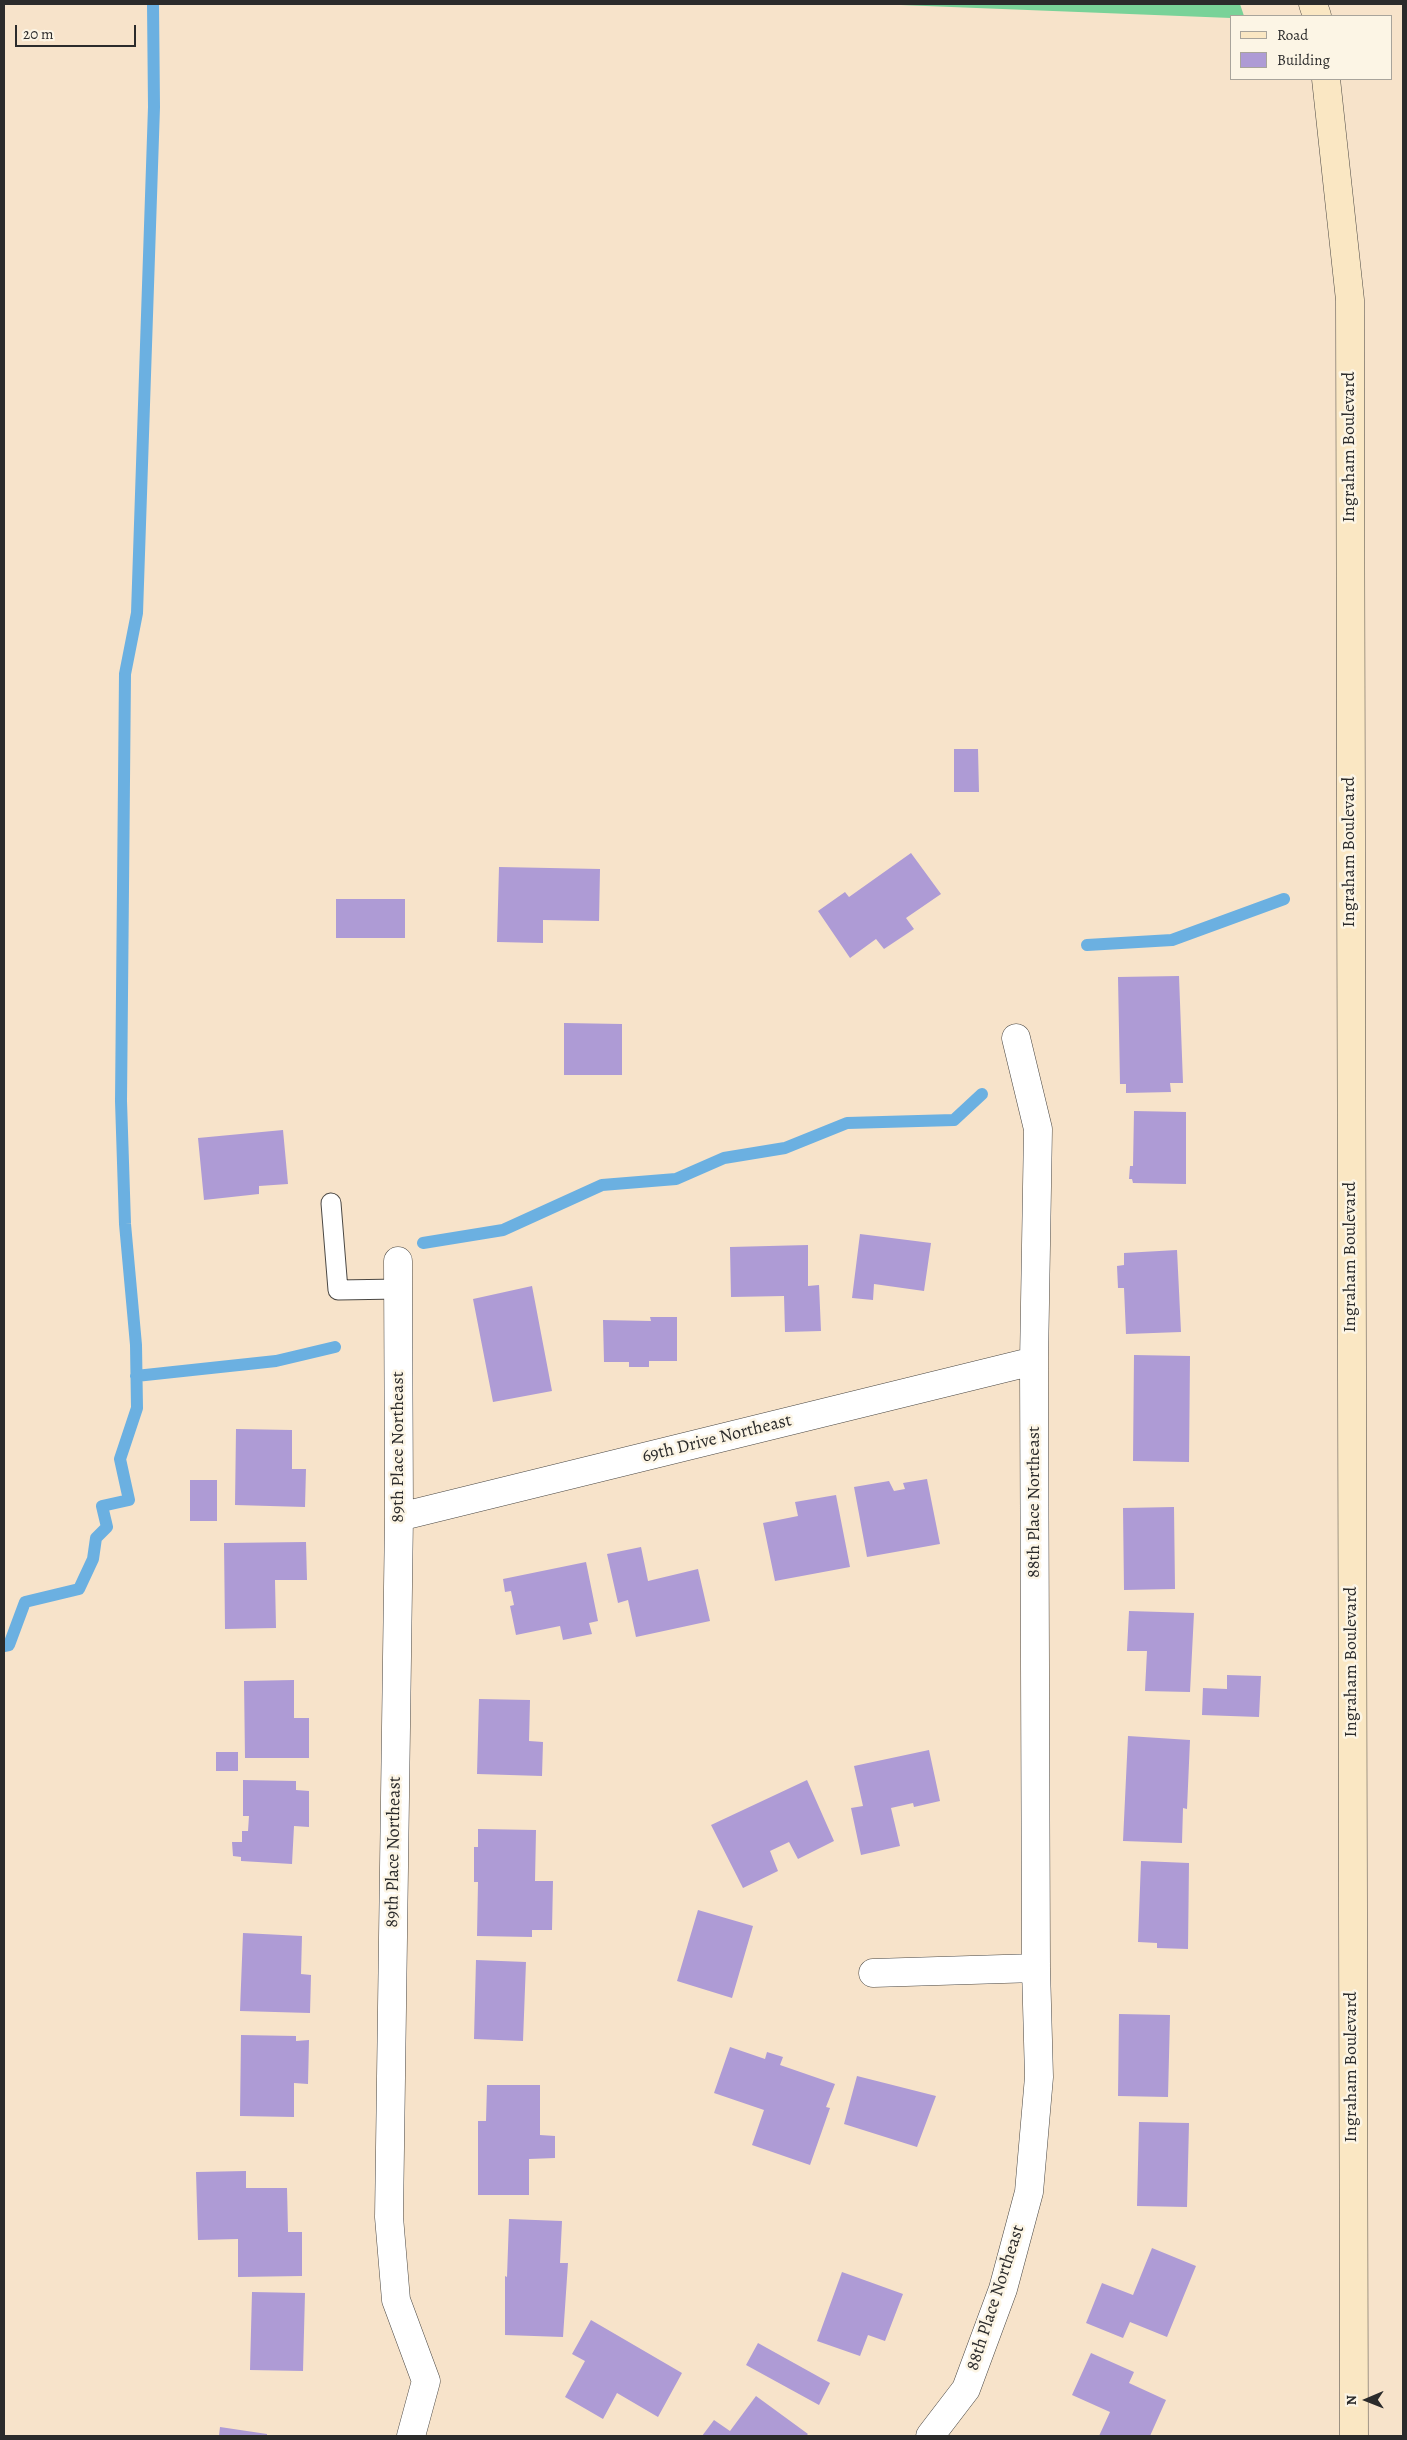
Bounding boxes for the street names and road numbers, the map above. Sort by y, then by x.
street label: Ingraham Boulevard [1339,371,1361,523]
street label: Ingraham Boulevard [1339,776,1361,928]
street label: Ingraham Boulevard [1340,1181,1362,1333]
street label: 89th Place Northeast [388,1371,410,1523]
street label: 69th Drive Northeast [640,1410,794,1468]
street label: 88th Place Northeast [1024,1426,1046,1578]
street label: Ingraham Boulevard [1341,1586,1363,1738]
street label: 89th Place Northeast [382,1776,406,1928]
street label: Ingraham Boulevard [1341,1991,1363,2143]
street label: 88th Place Northeast [962,2222,1030,2374]

